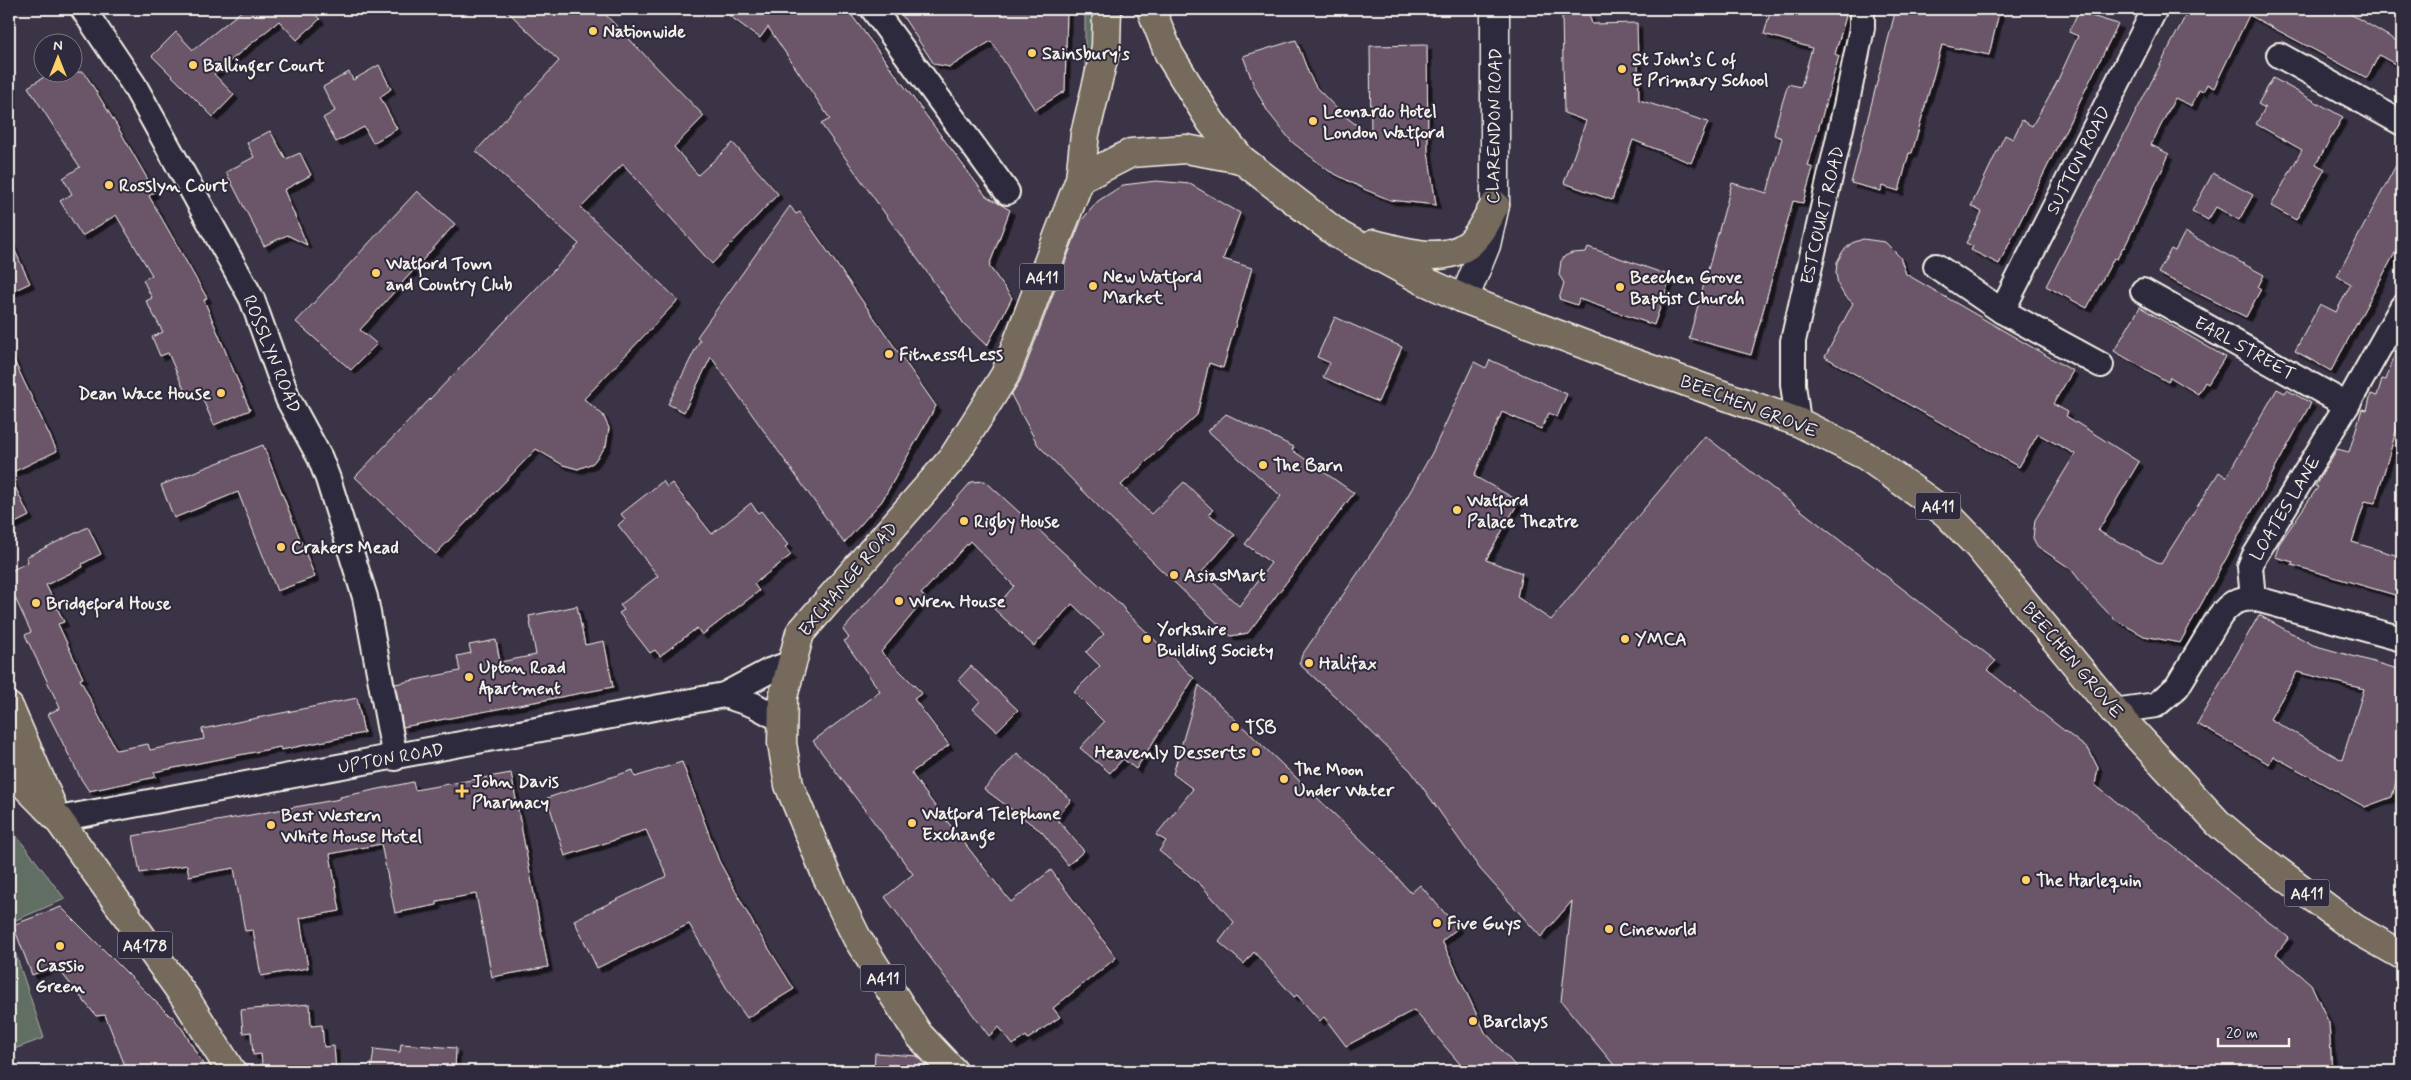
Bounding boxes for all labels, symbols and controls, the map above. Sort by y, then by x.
place label: Nationwide [603,20,686,44]
marker: Nationwide [587,25,599,37]
north arrow [32,32,82,82]
text: N [53,37,63,55]
place label: Sainsbury's [1042,42,1130,66]
marker: Sainsbury's [1026,47,1038,59]
street label: CLARENDON ROAD [1482,48,1508,204]
place label: St John’s C of E Primary School [1632,48,1768,93]
place label: Ballinger Court [203,54,325,80]
marker: Ballinger Court [187,59,199,71]
marker: St John’s C of E Primary School [1616,63,1628,75]
place label: Leonardo Hotel London Watford [1323,100,1445,147]
street label: SUTTON ROAD [2041,102,2117,219]
marker: Leonardo Hotel London Watford [1307,115,1319,127]
street label: ESTCOURT ROAD [1795,144,1851,287]
place label: Rosslyn Court [119,174,229,198]
marker: Rosslyn Court [103,179,115,191]
place label: Watford Town and Country Club [385,252,513,297]
road number: A411 [1020,264,1064,290]
place label: New Watford Market [1103,265,1202,310]
place label: Beechen Grove Baptist Church [1630,266,1745,311]
marker: Watford Town and Country Club [370,267,382,279]
marker: New Watford Market [1087,280,1099,292]
marker: Beechen Grove Baptist Church [1614,281,1626,293]
street label: ROSSLYN ROAD [237,292,306,417]
street label: EARL STREET [2190,311,2300,387]
place label: Fitness4Less [899,343,1003,367]
marker: Fitness4Less [883,348,895,360]
street label: BEECHEN GROVE [1677,370,1821,444]
place label: Dean Wace House [78,382,211,406]
marker: Dean Wace House [215,387,227,399]
street label: LOATES LANE [2245,451,2327,566]
place label: The Barn [1273,454,1343,478]
marker: The Barn [1257,459,1269,471]
place label: Watford Palace Theatre [1466,489,1579,534]
road number: A411 [1916,492,1960,520]
marker: Watford Palace Theatre [1451,504,1463,516]
place label: Rigby House [974,510,1060,536]
marker: Rigby House [958,515,970,527]
street label: EXCHANGE ROAD [794,517,904,642]
place label: Crakers Mead [291,536,399,560]
marker: Crakers Mead [275,541,287,553]
place label: AsiasMart [1184,564,1266,588]
marker: AsiasMart [1168,569,1180,581]
place label: Wren House [908,590,1006,614]
place label: Bridgeford House [46,592,172,618]
marker: Wren House [893,595,905,607]
marker: Bridgeford House [30,597,42,609]
street label: BEECHEN GROVE [2016,597,2128,724]
place label: Yorkshire Building Society [1157,618,1274,665]
place label: YMCA [1635,628,1687,652]
marker: Yorkshire Building Society [1141,633,1153,645]
marker: YMCA [1619,633,1631,645]
place label: Halifax [1319,652,1377,676]
place label: Upton Road Apartment [479,656,566,702]
marker: Halifax [1303,657,1315,669]
marker: Upton Road Apartment [463,671,475,683]
place label: TSB [1245,716,1277,740]
marker: TSB [1229,721,1241,733]
street label: UPTON ROAD [336,738,446,780]
place label: Heavenly Desserts [1094,741,1246,765]
marker: Heavenly Desserts [1250,746,1262,758]
place label: The Moon Under Water [1294,758,1395,803]
place label: John Davis Pharmacy [472,770,559,815]
marker: The Moon Under Water [1278,773,1290,785]
marker: John Davis Pharmacy [456,785,468,797]
place label: Watford Telephone Exchange [921,802,1061,849]
place label: Best Western White House Hotel [280,804,422,849]
marker: Watford Telephone Exchange [906,817,918,829]
marker: Best Western White House Hotel [265,819,277,831]
place label: The Harlequin [2036,869,2142,893]
marker: The Harlequin [2020,874,2032,886]
road number: A411 [2284,880,2330,906]
place label: Five Guys [1447,912,1521,936]
marker: Five Guys [1431,917,1443,929]
place label: Cineworld [1619,918,1697,942]
marker: Cineworld [1603,923,1615,935]
road number: A4178 [118,932,172,958]
marker: Cassio Green [54,940,66,952]
place label: Cassio Green [35,954,86,999]
road number: A411 [860,964,906,991]
place label: Barclays [1483,1010,1548,1034]
marker: Barclays [1467,1015,1479,1027]
scale bar [2218,1015,2290,1047]
text: 20 m [2226,1024,2258,1044]

